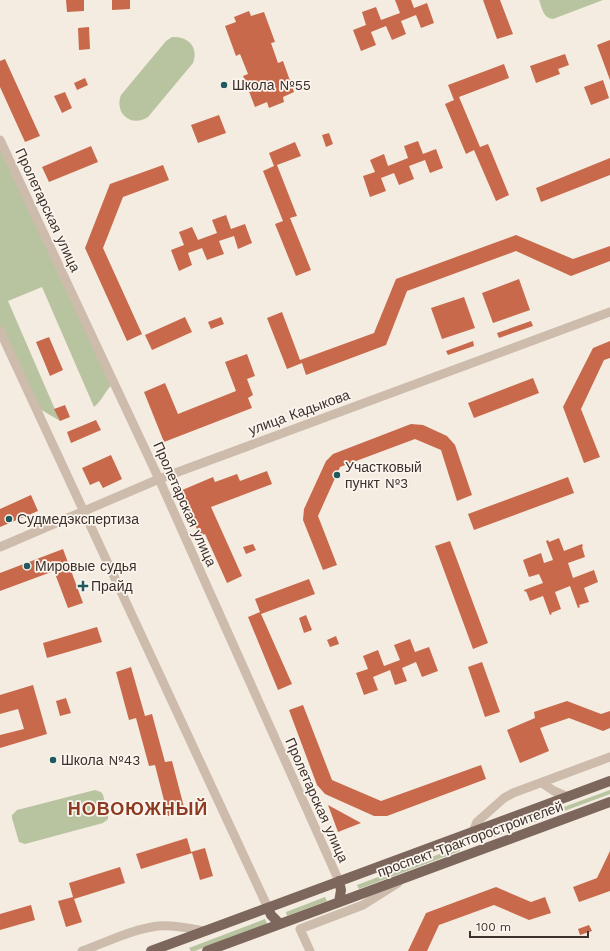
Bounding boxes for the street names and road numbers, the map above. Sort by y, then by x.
street label: Пролетарская улица [12,146,84,275]
street label: улица Кадыкова [246,386,352,438]
street label: Пролетарская улица [150,439,220,569]
street label: Пролетарская улица [282,735,352,865]
street label: проспект Тракторостроителей [375,798,565,880]

